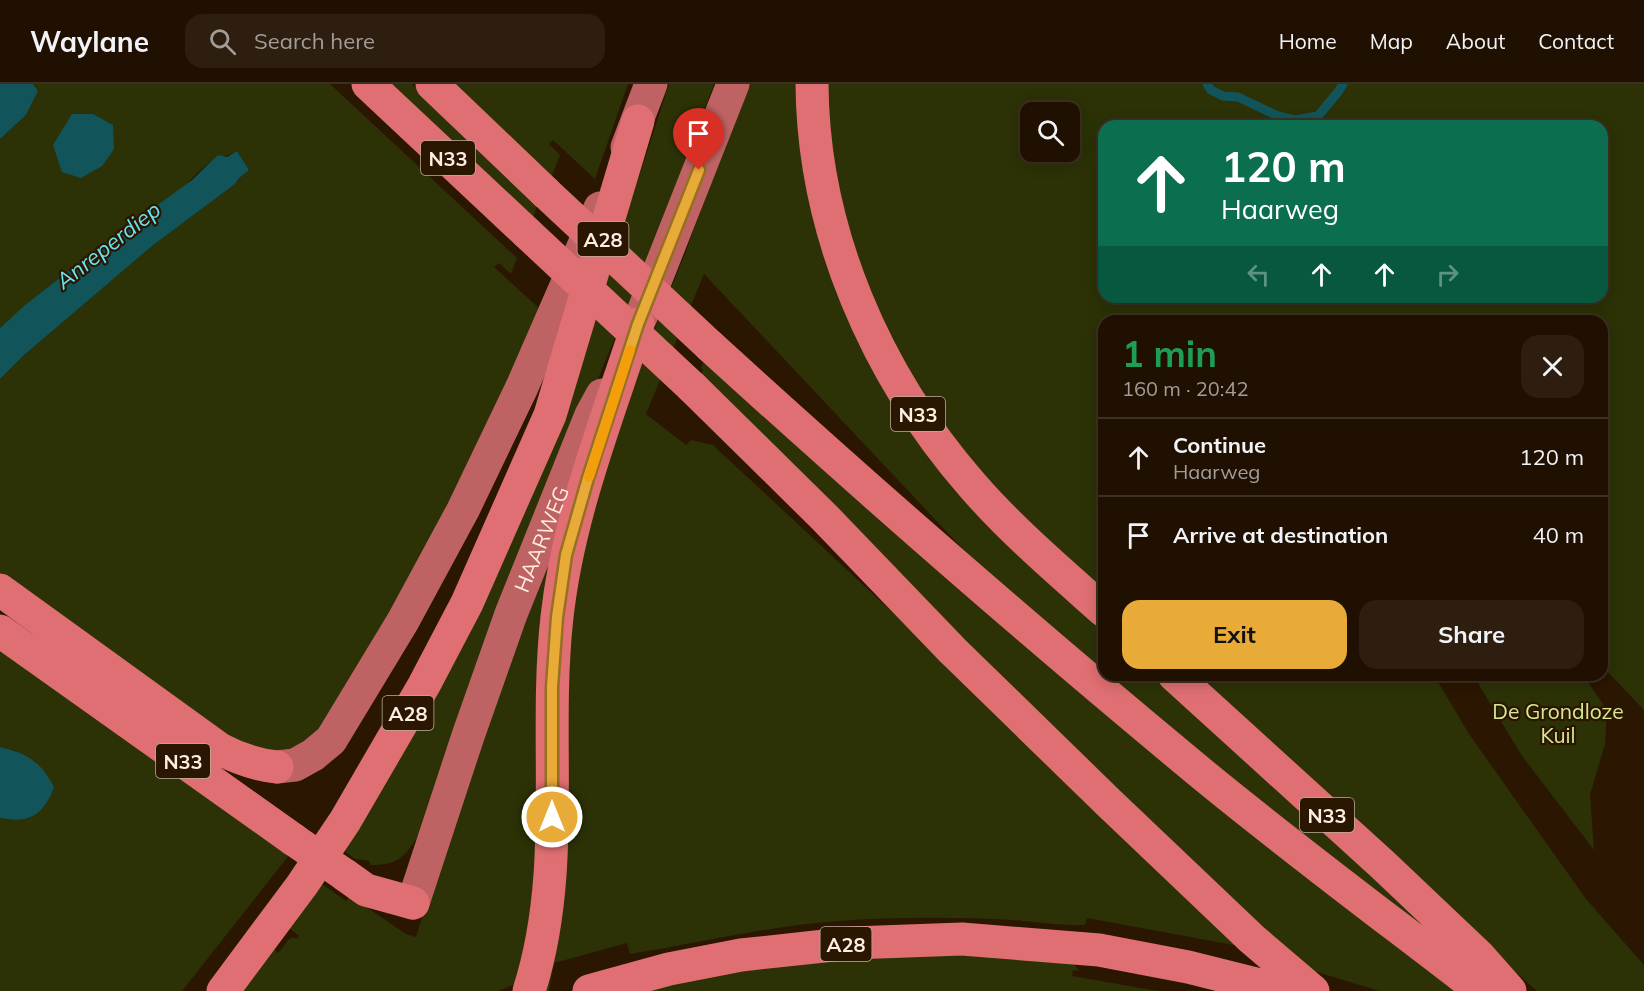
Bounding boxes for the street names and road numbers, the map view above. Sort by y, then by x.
road number: N33 [421,141,475,175]
road number: A28 [578,222,628,256]
road number: N33 [891,397,945,431]
street label: HAARWEG [508,482,574,596]
road number: A28 [382,696,434,730]
road number: N33 [156,744,210,778]
road number: N33 [1300,798,1354,832]
road number: A28 [820,927,872,961]

